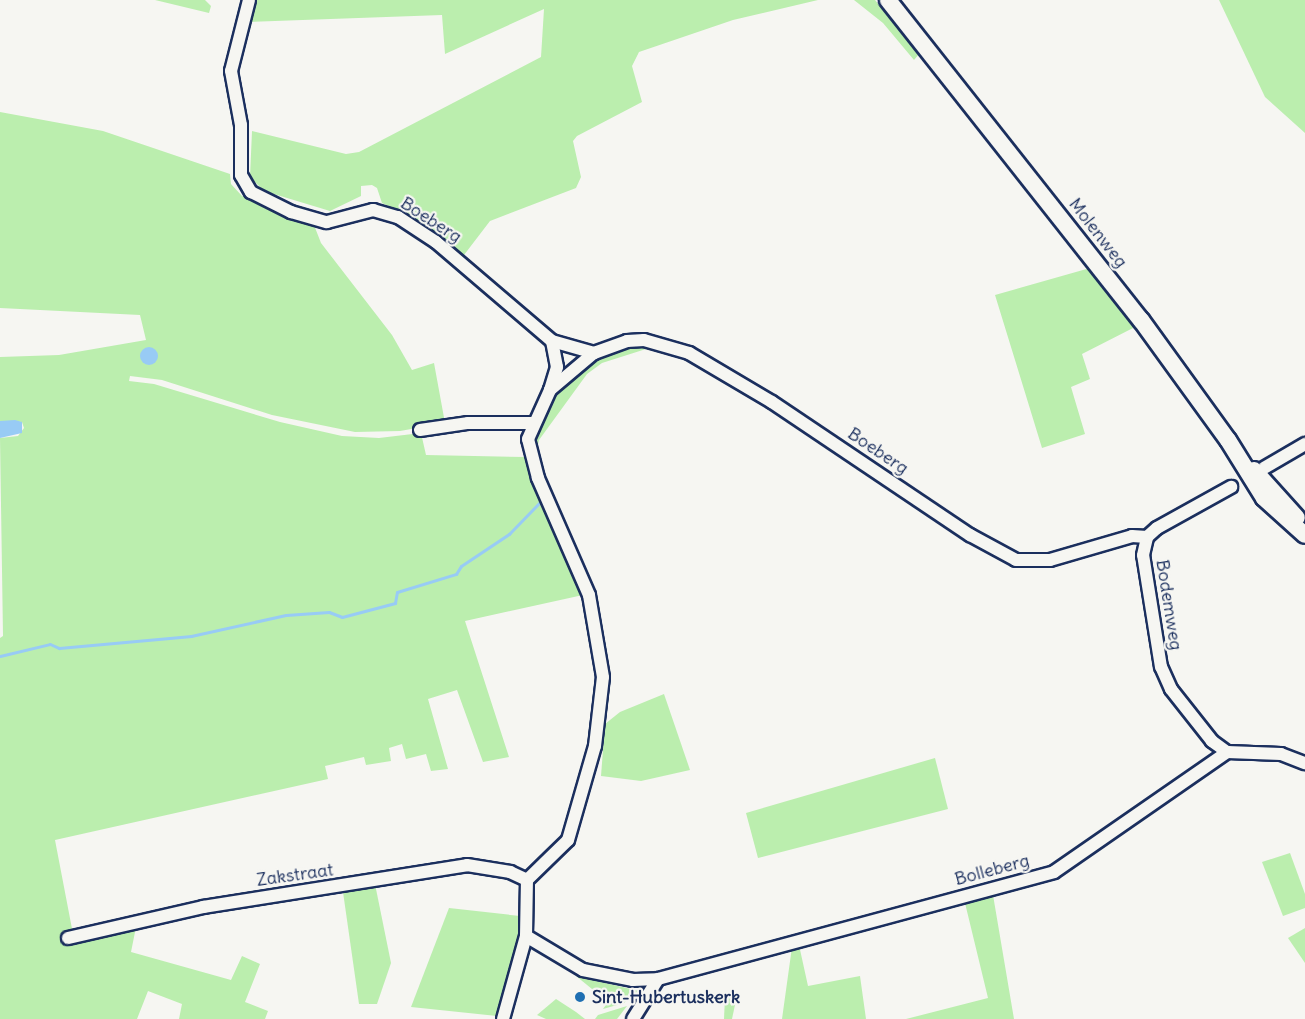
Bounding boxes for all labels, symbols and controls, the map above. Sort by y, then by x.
street label: Boeberg [396,192,466,248]
street label: Molenweg [1064,194,1132,272]
street label: Boeberg [844,423,912,479]
street label: Bodemweg [1151,558,1187,652]
street label: Bolleberg [952,850,1032,890]
street label: Zakstraat [255,859,335,891]
place label: Sint-Hubertuskerk [592,986,740,1008]
marker: Sint-Hubertuskerk [573,990,587,1004]

